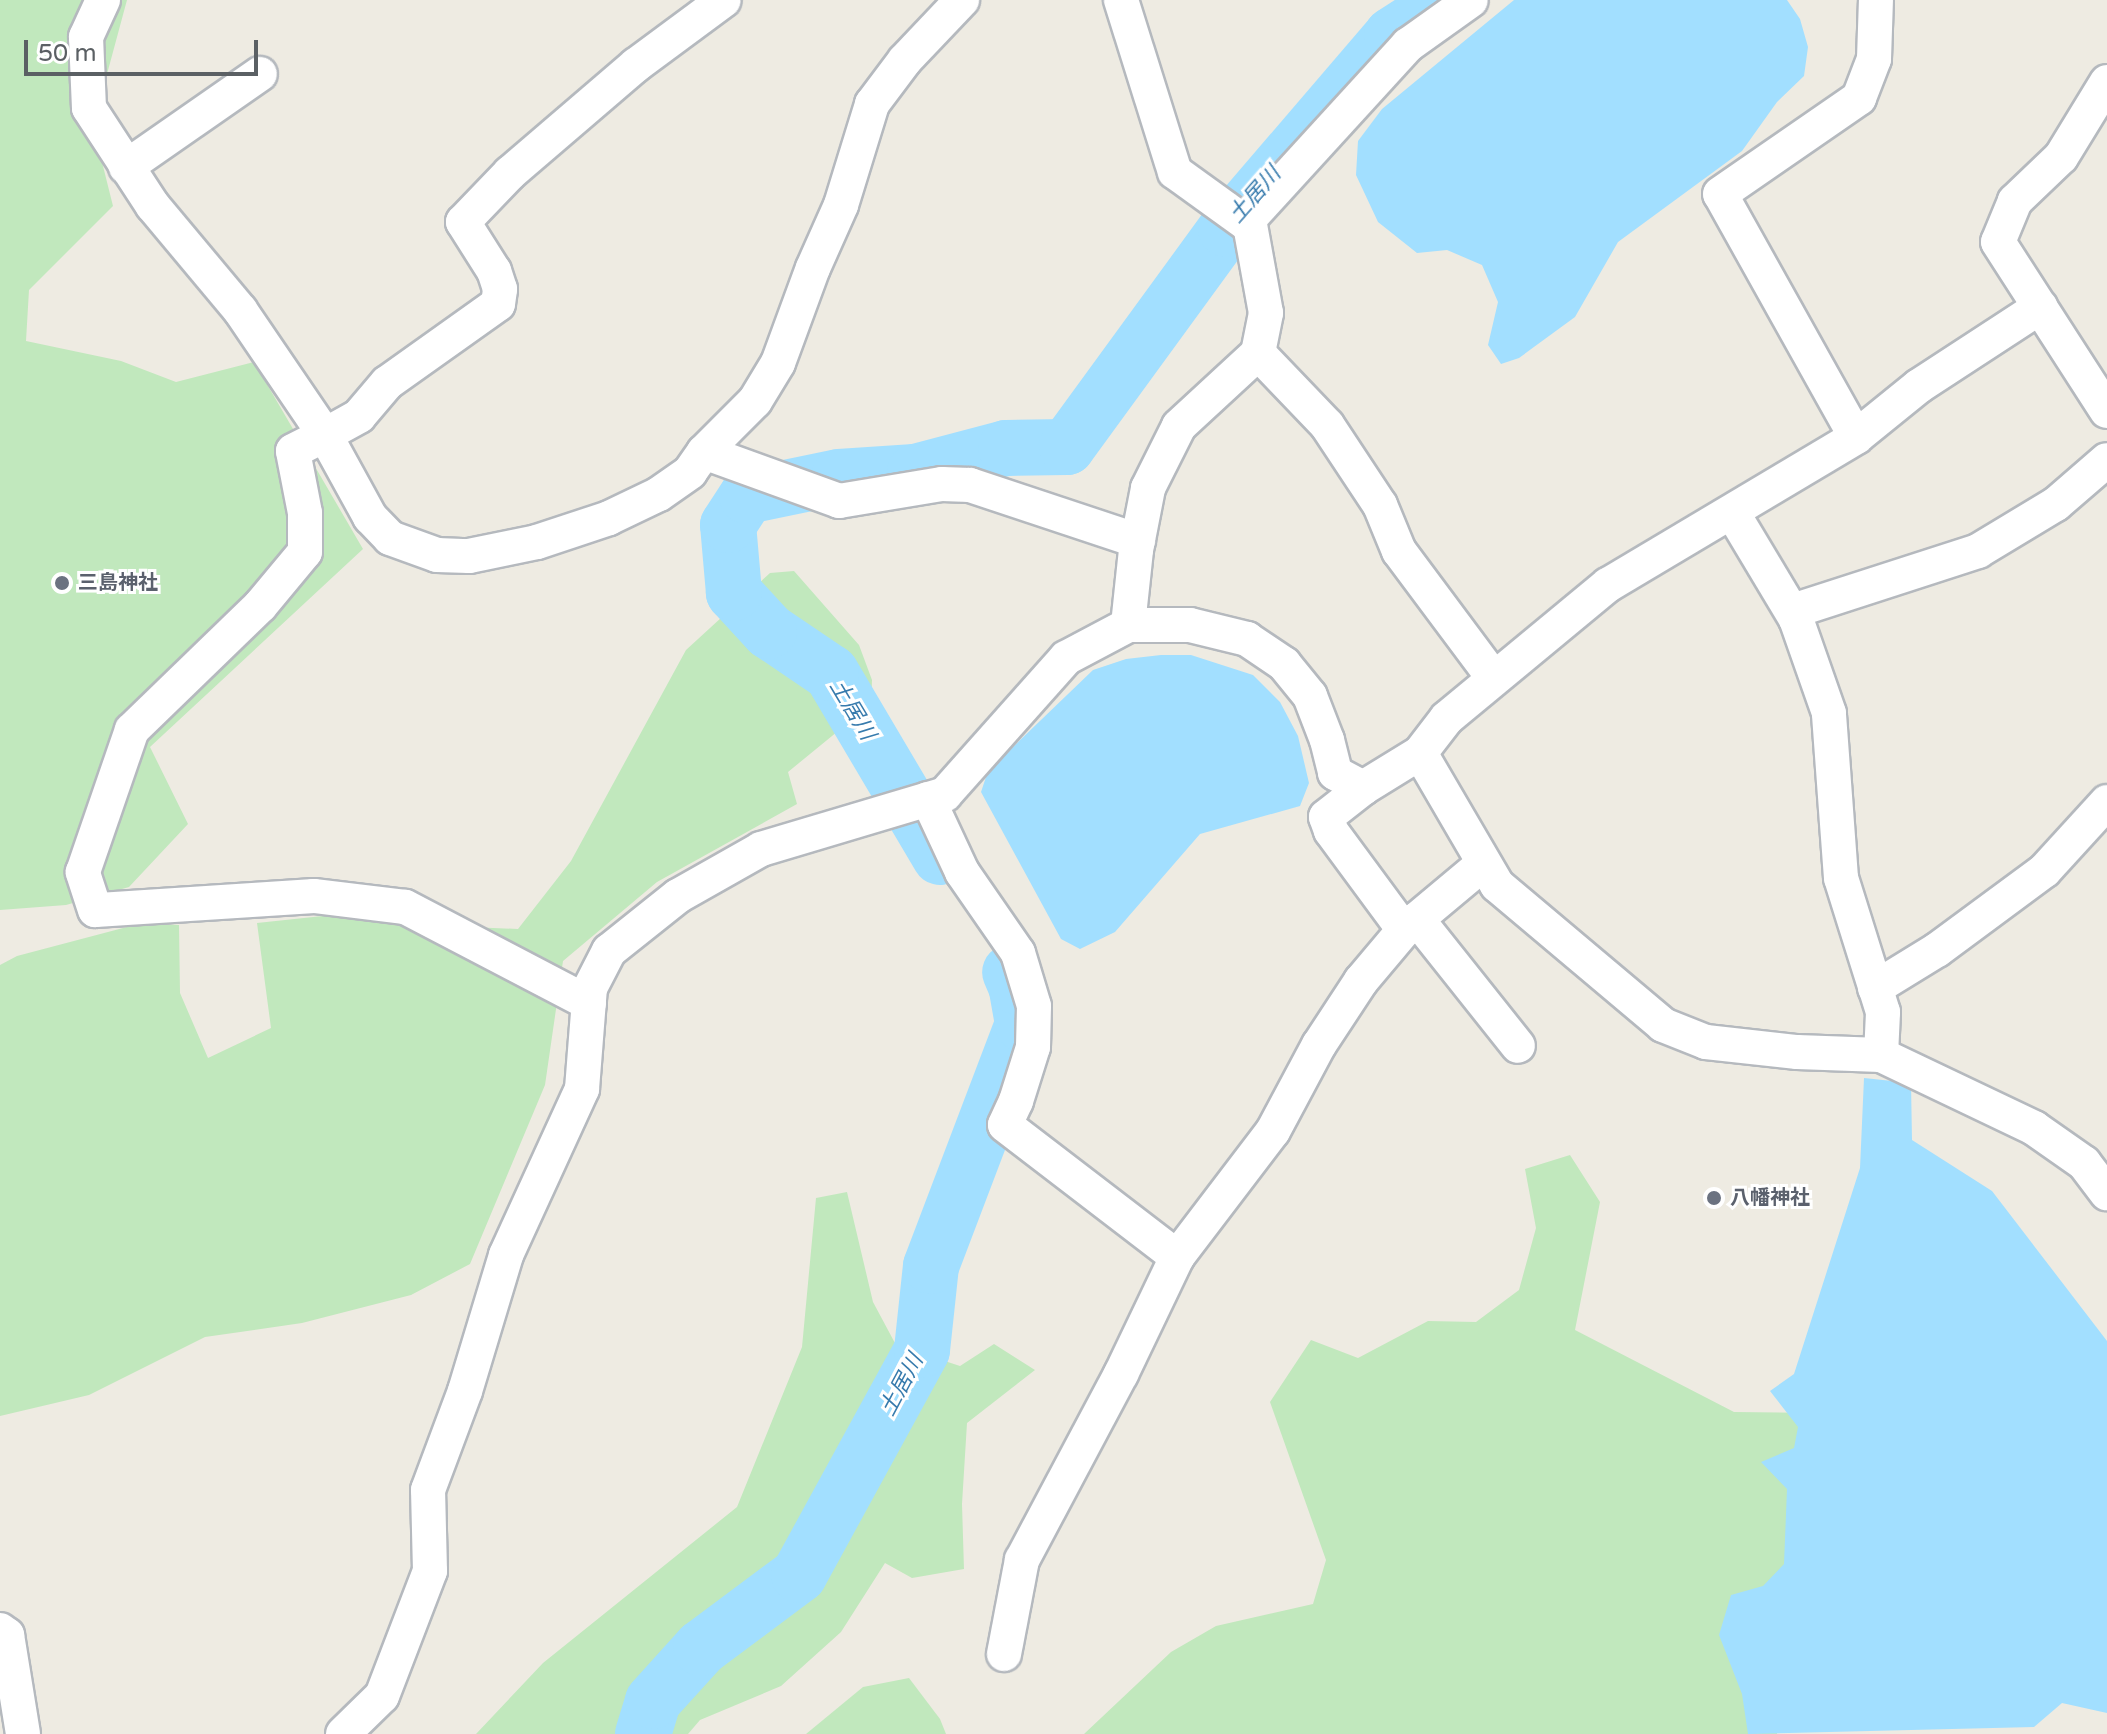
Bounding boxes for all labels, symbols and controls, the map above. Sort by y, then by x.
scale bar [28,24,262,74]
text: 50 m [38,39,96,68]
water label: 土居川 [1223,161,1287,229]
place label: 三島神社 [78,571,158,595]
marker: 三島神社 [53,574,71,592]
water label: 土居川 [824,675,880,745]
place label: 八幡神社 [1730,1186,1810,1210]
marker: 八幡神社 [1705,1189,1723,1207]
water label: 土居川 [875,1350,929,1420]

